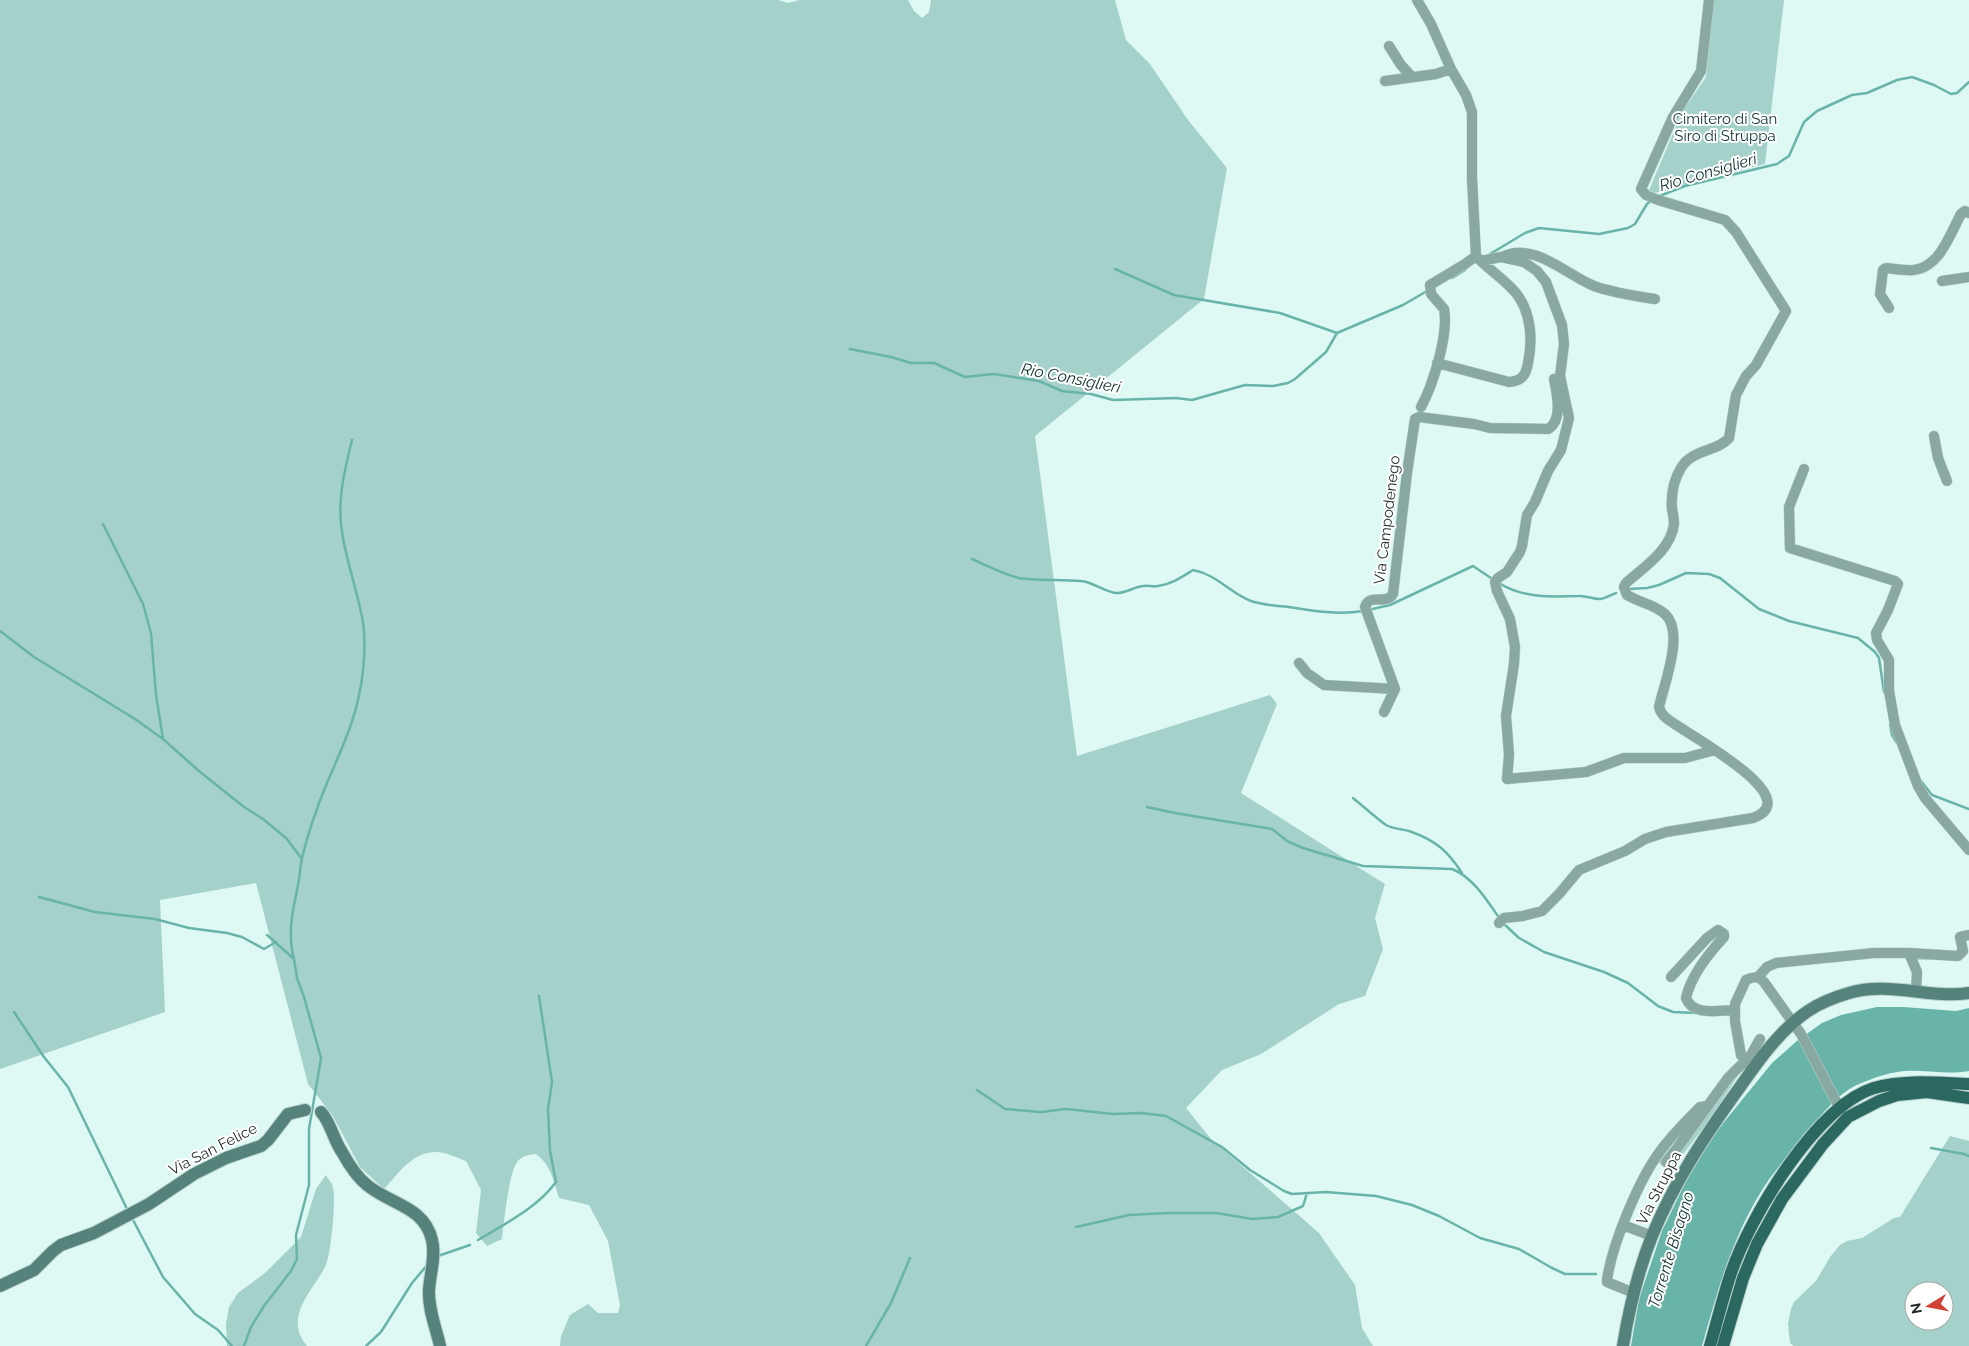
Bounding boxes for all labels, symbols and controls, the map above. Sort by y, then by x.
park label: Cimitero di San Siro di Struppa [1673,110,1777,145]
water label: Rio Consiglieri [1657,149,1760,195]
water label: Rio Consiglieri [1020,359,1123,397]
street label: Via Campodenego [1370,454,1404,586]
street label: Via San Felice [166,1119,260,1179]
street label: Via Struppa [1633,1148,1685,1228]
water label: Torrente Bisagno [1644,1189,1698,1311]
north arrow [1904,1281,1954,1331]
text: N [1907,1302,1925,1315]

